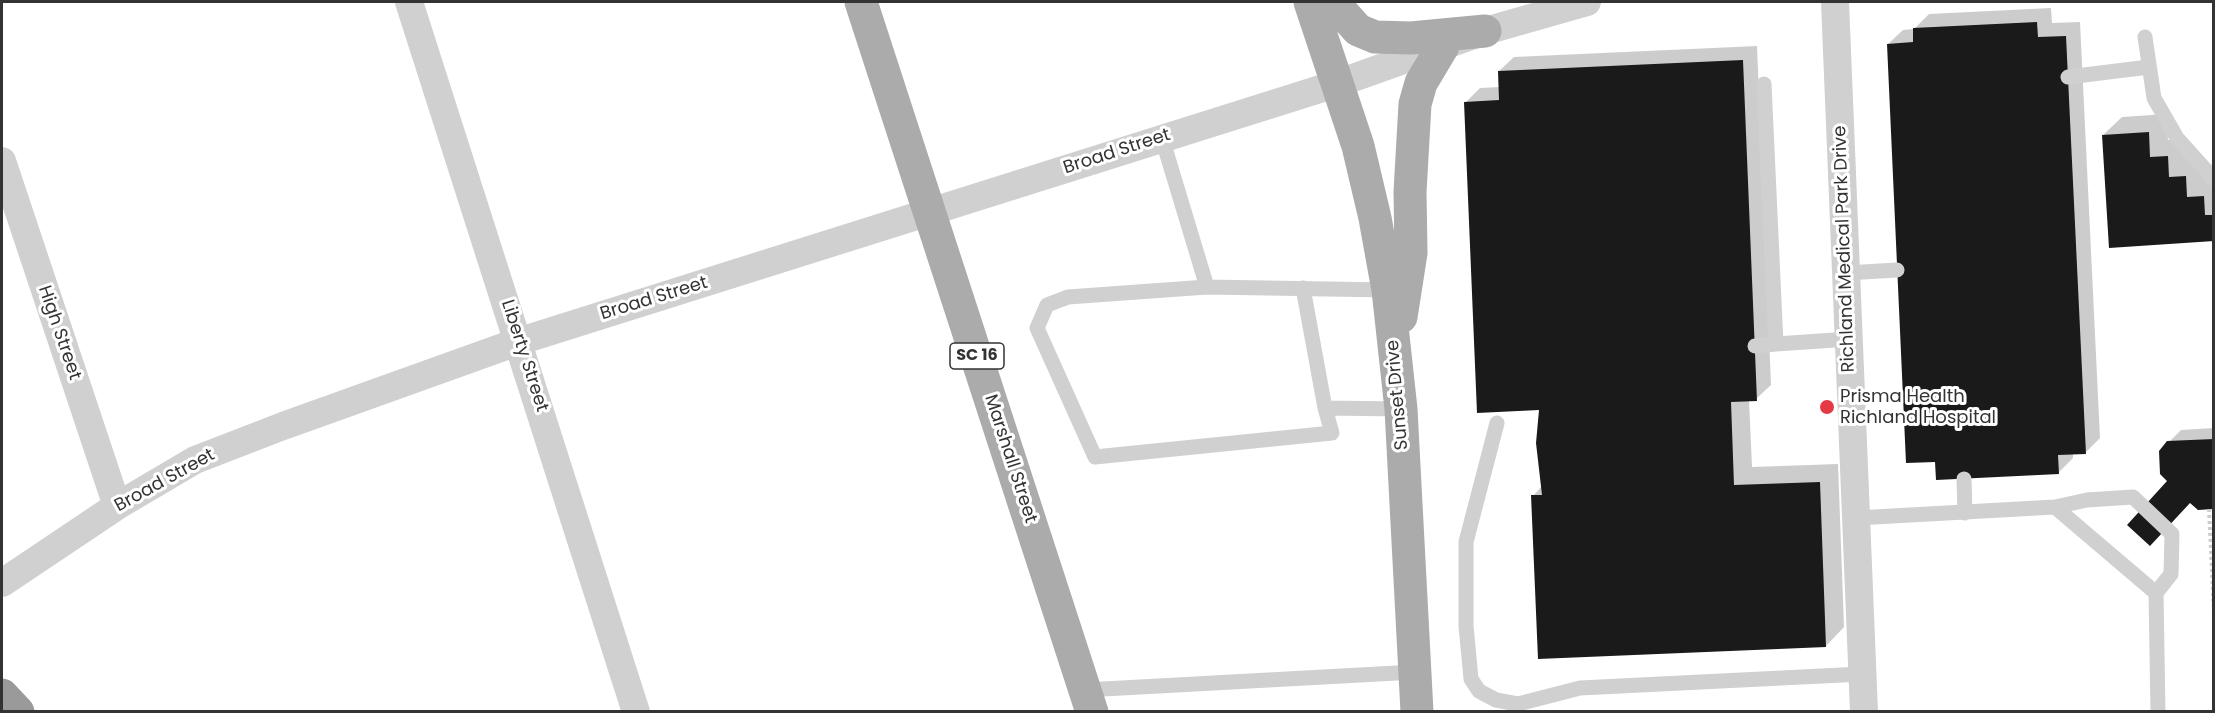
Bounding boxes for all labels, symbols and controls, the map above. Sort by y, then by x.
street label: Broad Street [1061,125,1173,179]
street label: Richland Medical Park Drive [1830,125,1860,373]
street label: Broad Street [598,272,710,326]
street label: High Street [33,283,85,383]
street label: Liberty Street [496,297,552,415]
street label: Sunset Drive [1382,339,1414,451]
road number: SC 16 [950,343,1004,369]
place label: Prisma Health Richland Hospital [1840,386,1996,428]
street label: Marshall Street [979,392,1041,526]
marker: Prisma Health Richland Hospital [1818,398,1836,416]
street label: Broad Street [111,445,219,517]

